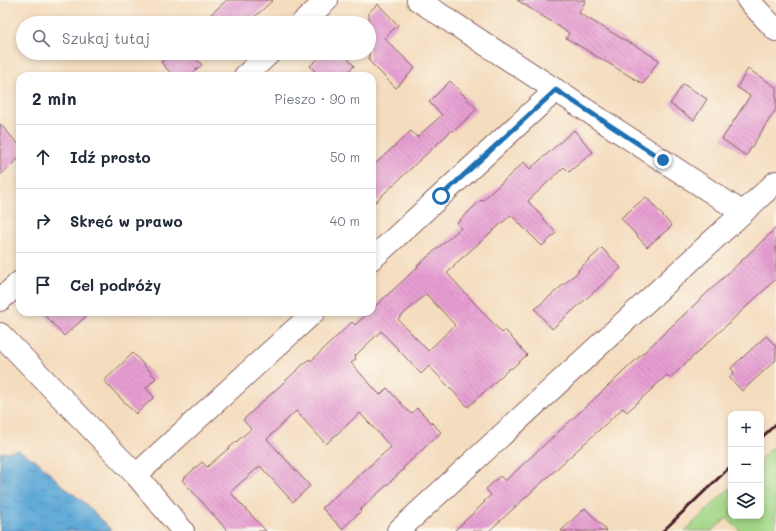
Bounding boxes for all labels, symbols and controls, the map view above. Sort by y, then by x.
search box [16,16,376,60]
icon: search [30,27,52,49]
text: Szukaj tutaj [62,28,150,48]
text: 2 min [32,87,77,109]
text: Pieszo · 90 m [275,90,360,107]
icon: ahead [32,146,54,168]
text: Idź prosto [70,147,151,167]
text: 50 m [330,148,360,165]
route end [654,151,672,169]
route start [432,187,450,205]
icon: right [32,210,54,232]
text: Skręć w prawo [70,211,183,231]
text: 40 m [330,212,360,229]
icon: arrive [32,274,54,296]
text: Cel podróży [70,275,161,295]
map controls [728,411,764,519]
button: + [728,411,764,447]
button: − [728,447,764,483]
button: layers [728,483,764,519]

